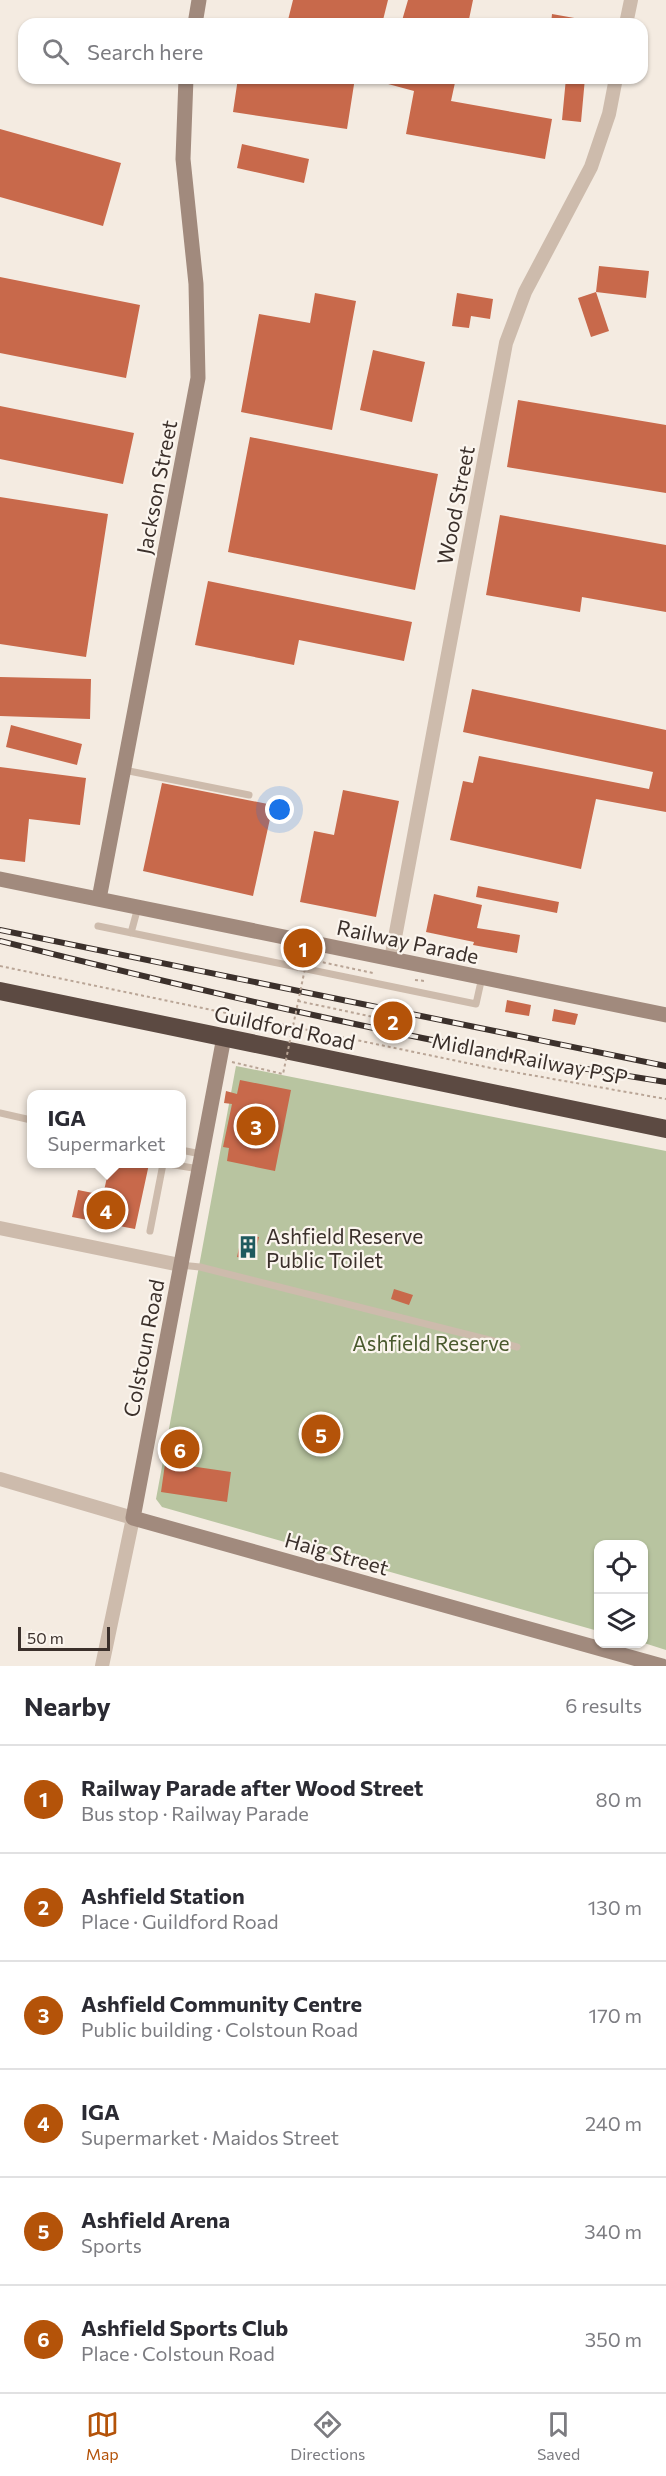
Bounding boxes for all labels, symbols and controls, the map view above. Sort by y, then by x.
search box [18,18,648,84]
icon: search [39,35,72,68]
text: Search here [87,38,203,65]
street label: Jackson Street [131,418,181,556]
street label: Wood Street [431,443,479,567]
your location [265,795,294,824]
street label: Railway Parade [335,914,481,968]
pin: 1 [284,926,322,970]
pin: 2 [374,998,412,1044]
street label: Guildford Road [212,1000,358,1054]
street label: Midland Railway PSP [430,1027,630,1089]
popup [27,1090,186,1168]
text: IGA [47,1104,86,1131]
pin: 3 [236,1104,276,1148]
text: Supermarket [47,1131,166,1155]
pin: 4 [86,1188,126,1232]
place label: Ashfield Reserve Public Toilet [266,1223,423,1272]
building icon: Ashfield Reserve Public Toilet [235,1234,261,1260]
street label: Colstoun Road [117,1277,169,1419]
park label: Ashfield Reserve [352,1330,510,1355]
pin: 5 [302,1412,340,1456]
pin: 6 [160,1426,200,1472]
street label: Haig Street [282,1526,392,1580]
map controls [594,1540,648,1648]
button: locate [594,1540,648,1594]
button: layers [594,1594,648,1648]
scale bar [18,1624,110,1652]
text: 50 m [27,1628,64,1647]
text: Nearby [24,1690,111,1721]
text: 6 results [565,1693,642,1717]
text: Railway Parade after Wood Street [81,1774,423,1801]
text: 1 [39,1787,48,1811]
text: 80 m [596,1787,642,1811]
text: Bus stop · Railway Parade [81,1801,309,1825]
text: Ashfield Station [81,1882,245,1909]
text: 2 [38,1895,49,1919]
text: 130 m [588,1895,642,1919]
text: Place · Guildford Road [81,1909,279,1933]
text: Ashfield Community Centre [81,1990,362,2017]
text: 3 [38,2003,49,2027]
text: 170 m [589,2003,642,2027]
text: Public building · Colstoun Road [81,2017,358,2041]
text: IGA [81,2098,120,2125]
text: 4 [37,2111,50,2135]
text: 240 m [585,2111,642,2135]
text: Supermarket · Maidos Street [81,2125,339,2149]
text: Ashfield Arena [81,2206,230,2233]
text: 5 [38,2219,49,2243]
text: 340 m [584,2219,642,2243]
text: Sports [81,2233,142,2257]
text: Ashfield Sports Club [81,2314,288,2341]
text: 6 [37,2327,50,2351]
text: 350 m [585,2327,642,2351]
text: Place · Colstoun Road [81,2341,275,2365]
tab: Map [86,2408,119,2463]
tab: Directions [290,2408,365,2463]
tab: Saved [537,2408,580,2463]

